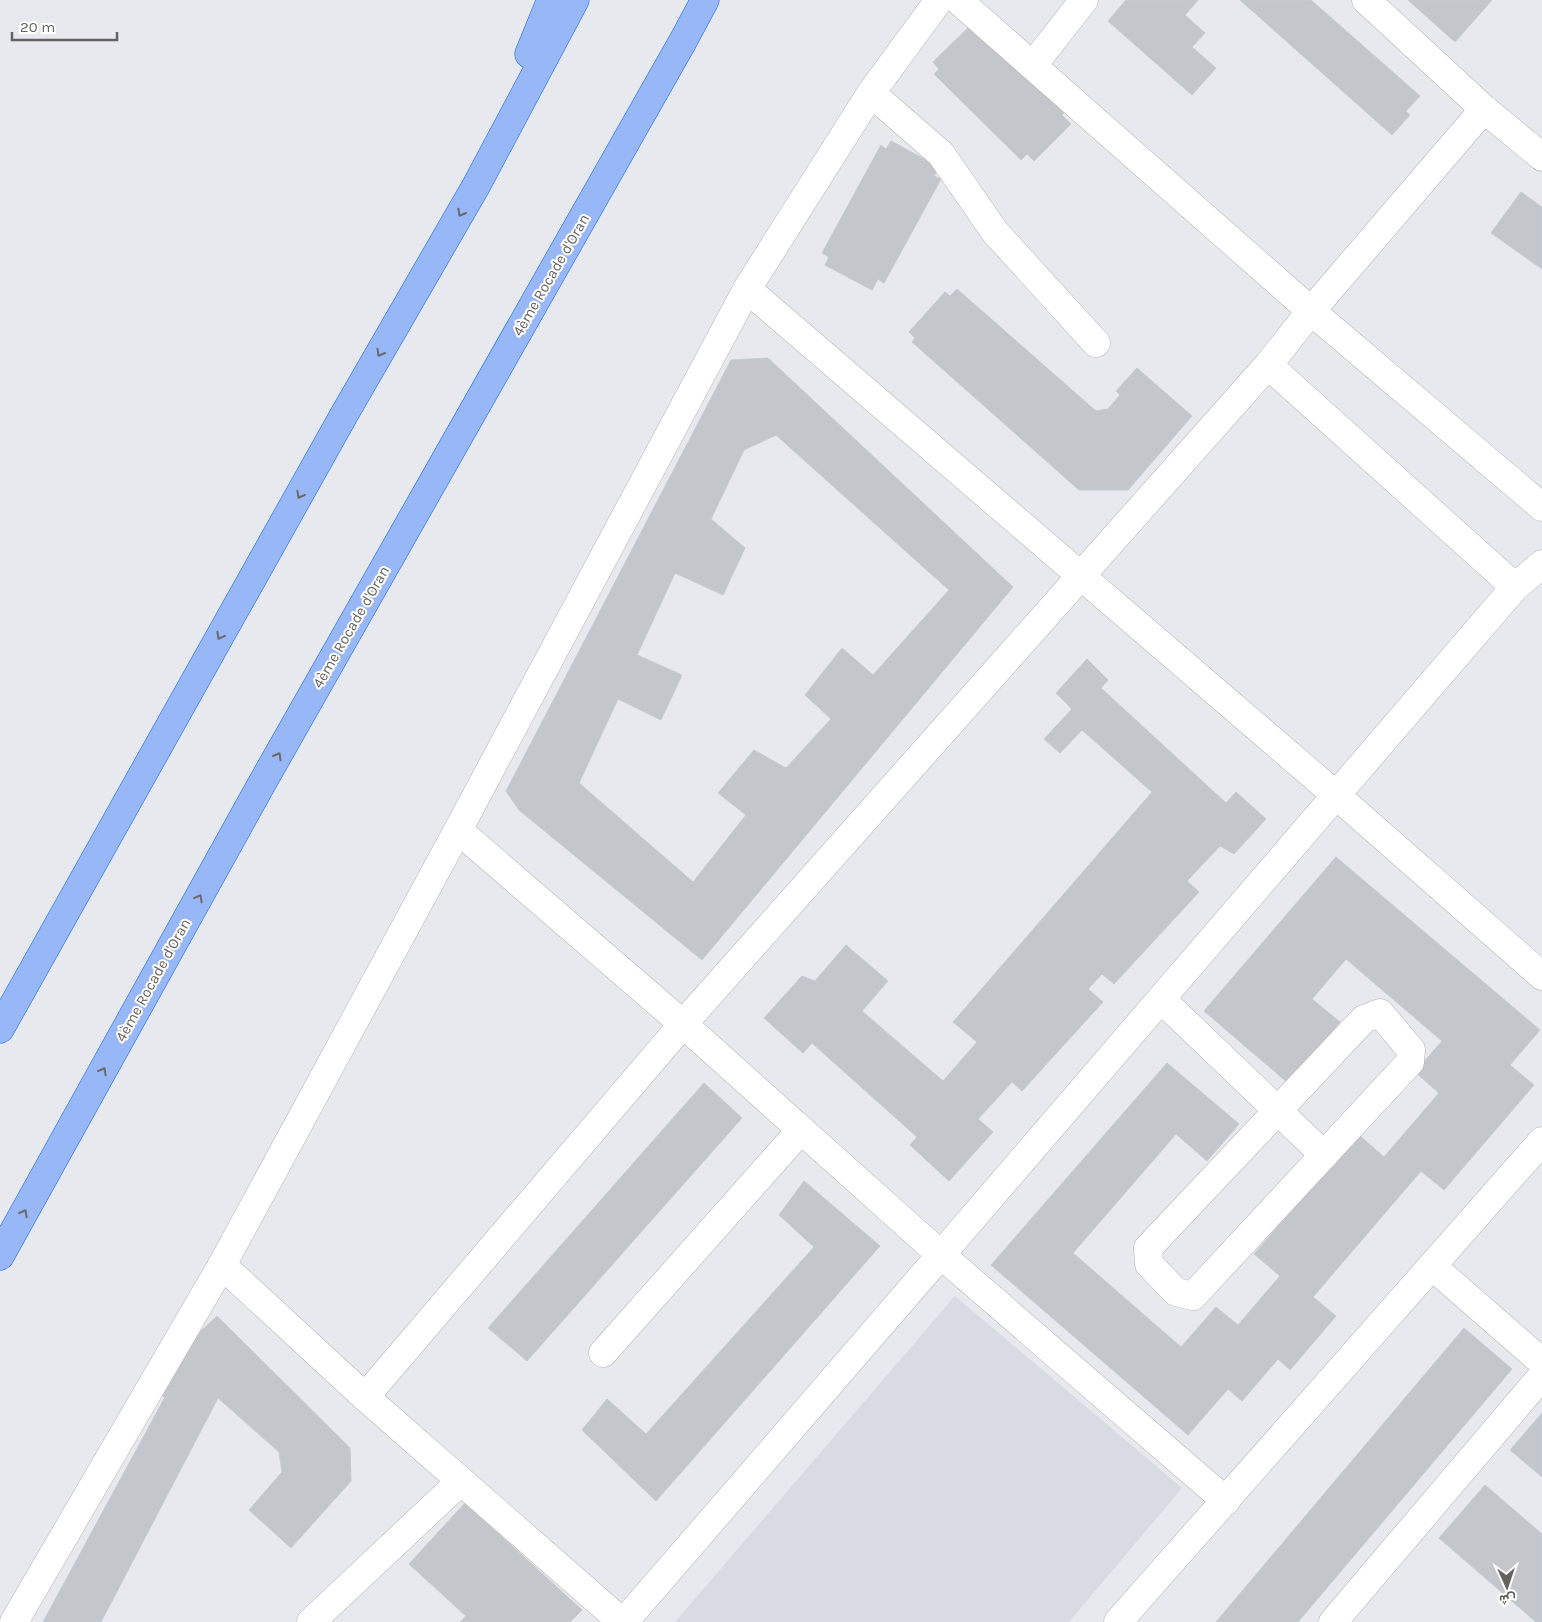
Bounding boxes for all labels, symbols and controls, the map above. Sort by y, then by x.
scale bar [12,10,118,42]
text: 20 m [20,18,55,36]
one-way arrow [458,207,468,216]
street label: 4ème Rocade d'Oran [509,211,593,339]
one-way arrow [376,348,386,357]
one-way arrow [296,489,306,498]
street label: 4ème Rocade d'Oran [309,563,393,691]
one-way arrow [216,631,226,640]
one-way arrow [271,753,281,762]
one-way arrow [192,895,202,904]
street label: 4ème Rocade d'Oran [112,915,194,1045]
one-way arrow [96,1067,106,1076]
one-way arrow [17,1209,27,1218]
north arrow [1482,1562,1532,1612]
text: ش [1499,1591,1517,1608]

